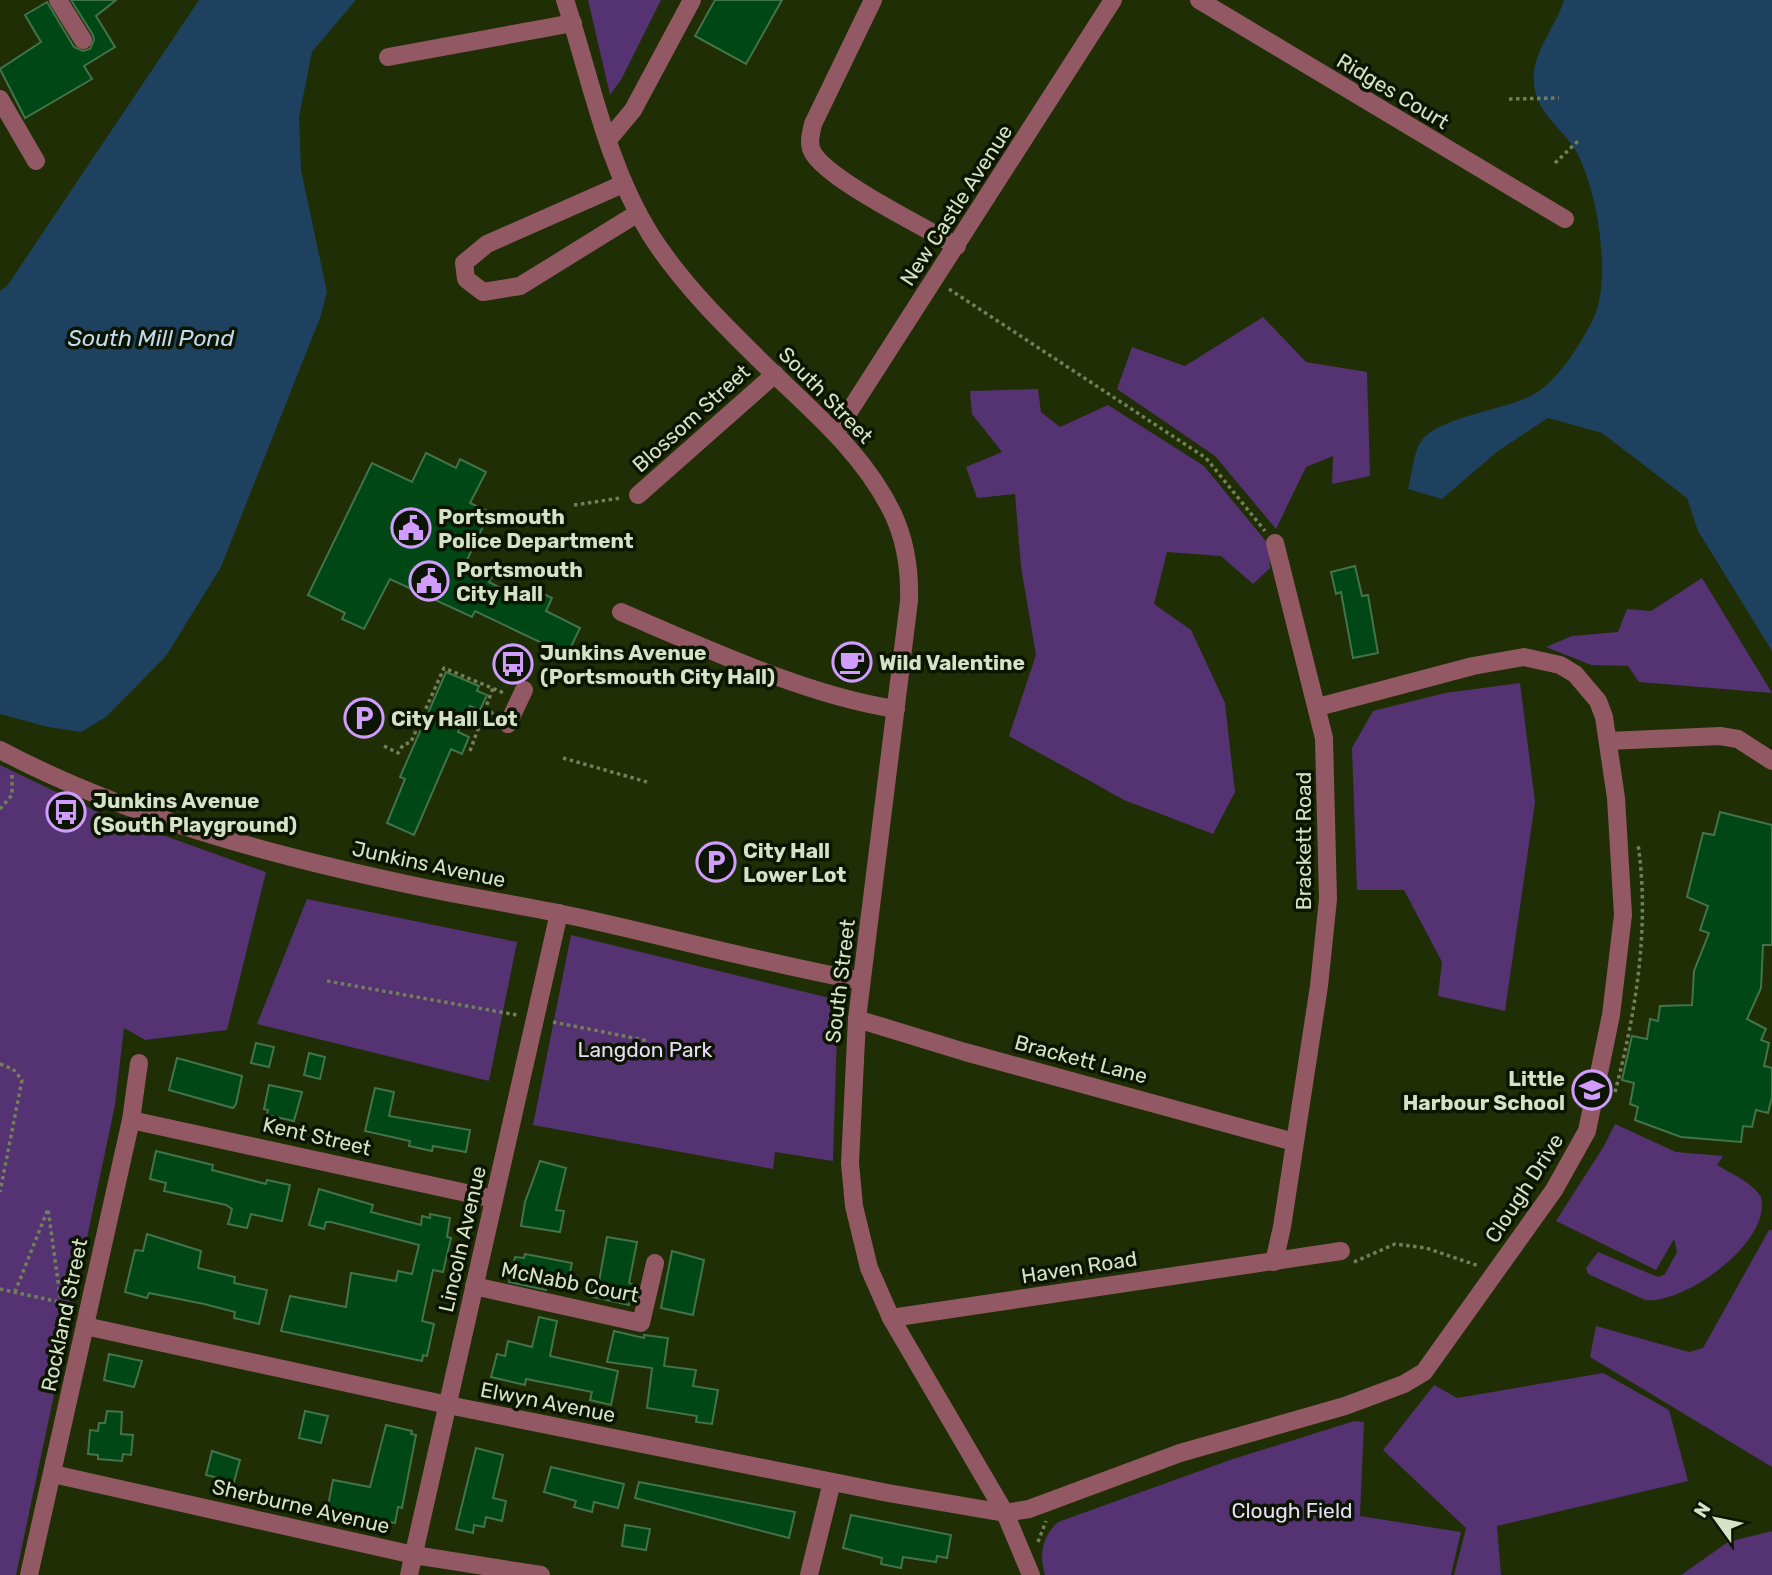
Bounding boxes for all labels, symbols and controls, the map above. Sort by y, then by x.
street label: Ridges Court [1332,48,1454,134]
street label: New Castle Avenue [895,120,1017,290]
water label: South Mill Pond [68,324,234,352]
street label: South Street [774,341,878,449]
street label: Blossom Street [627,359,755,477]
place label: Portsmouth Police Department [438,504,634,553]
public building icon: Portsmouth Police Department [390,507,432,549]
place label: Portsmouth City Hall [456,557,583,606]
public building icon: Portsmouth City Hall [408,560,450,602]
place label: Junkins Avenue (Portsmouth City Hall) [540,640,775,689]
cafe icon: Wild Valentine [831,641,873,683]
bus stop icon: Junkins Avenue (Portsmouth City Hall) [492,643,534,685]
place label: Wild Valentine [879,650,1025,675]
parking icon: City Hall Lot [343,697,385,739]
place label: City Hall Lot [391,706,518,731]
street label: Brackett Road [1291,772,1316,910]
place label: Junkins Avenue (South Playground) [93,788,297,837]
bus stop icon: Junkins Avenue (South Playground) [45,791,87,833]
street label: Junkins Avenue [350,836,508,892]
place label: City Hall Lower Lot [743,838,846,887]
parking icon: City Hall Lower Lot [695,841,737,883]
street label: South Street [820,918,860,1044]
street label: Brackett Lane [1012,1029,1150,1089]
park label: Langdon Park [578,1037,713,1062]
place label: Little Harbour School [1403,1066,1565,1115]
school or university icon: Little Harbour School [1571,1069,1613,1111]
street label: Kent Street [260,1111,374,1161]
street label: Clough Drive [1480,1129,1568,1247]
street label: Lincoln Avenue [433,1163,491,1315]
street label: Rockland Street [36,1236,92,1394]
street label: Haven Road [1019,1246,1139,1288]
street label: McNabb Court [499,1256,641,1308]
street label: Elwyn Avenue [478,1377,618,1427]
street label: Sherburne Avenue [210,1473,392,1539]
north arrow [1681,1484,1751,1554]
park label: Clough Field [1232,1498,1352,1523]
text: N [1689,1498,1716,1522]

